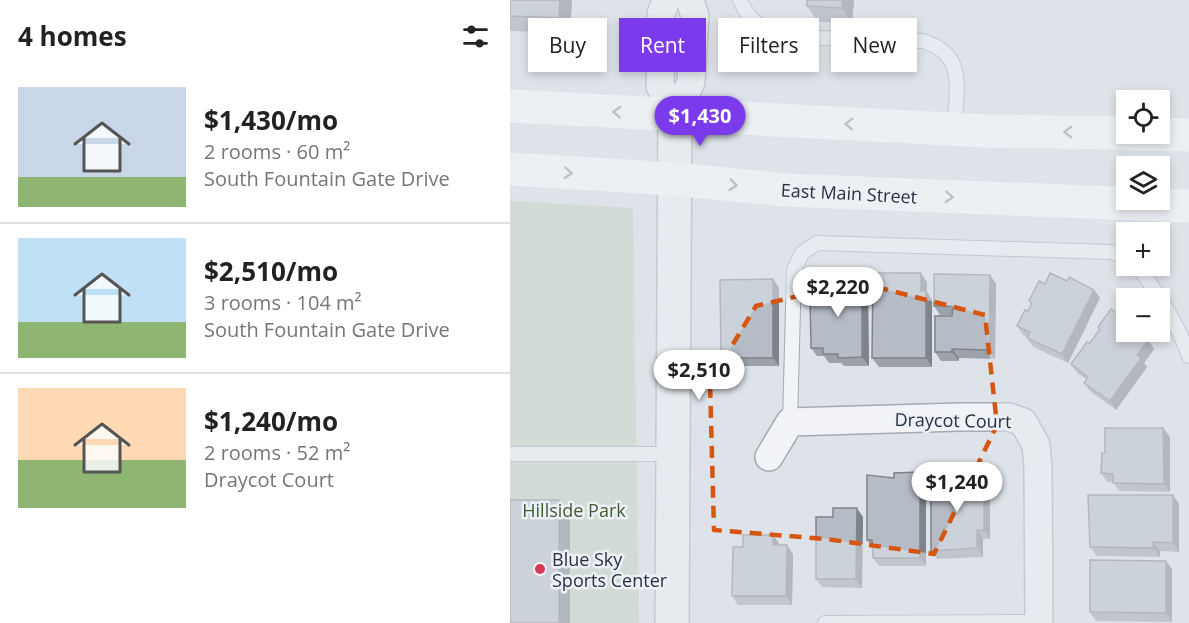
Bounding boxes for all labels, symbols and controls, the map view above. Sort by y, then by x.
text: 4 homes [18,18,127,54]
chip: Buy [528,18,607,72]
chip: Rent [619,18,706,72]
chip: Filters [718,18,819,72]
chip: New [831,18,917,72]
icon: filters [459,20,492,53]
map controls [1116,90,1170,342]
button: locate [1116,90,1170,144]
pin: $1,430 [651,96,749,147]
text: $1,430/mo [204,102,338,138]
text: $1,430 [669,102,731,129]
one-way arrow [612,106,621,119]
icon: home [66,111,138,183]
one-way arrow [845,117,854,130]
one-way arrow [1064,126,1073,138]
text: 2 rooms · 60 m² [204,138,350,165]
button: layers [1116,156,1170,210]
text: South Fountain Gate Drive [204,165,450,192]
one-way arrow [564,166,573,179]
street label: East Main Street [780,177,918,209]
one-way arrow [729,178,738,191]
one-way arrow [944,191,953,204]
button: + [1116,222,1170,276]
text: $2,510/mo [204,253,338,289]
icon: home [66,262,138,334]
pin: $2,220 [789,267,887,318]
text: $2,220 [807,273,869,300]
button: − [1116,288,1170,342]
text: 3 rooms · 104 m² [204,289,362,316]
text: South Fountain Gate Drive [204,316,450,343]
pin: $2,510 [650,350,748,401]
text: $2,510 [668,356,730,383]
text: $1,240/mo [204,403,338,439]
street label: Draycot Court [894,407,1012,433]
icon: home [66,412,138,484]
text: 2 rooms · 52 m² [204,439,350,466]
pin: $1,240 [908,462,1006,513]
text: Draycot Court [204,466,334,493]
text: $1,240 [926,468,988,495]
park label: Hillside Park [522,498,626,522]
place label: Blue Sky Sports Center [552,547,668,592]
marker: Blue Sky Sports Center [533,562,547,576]

